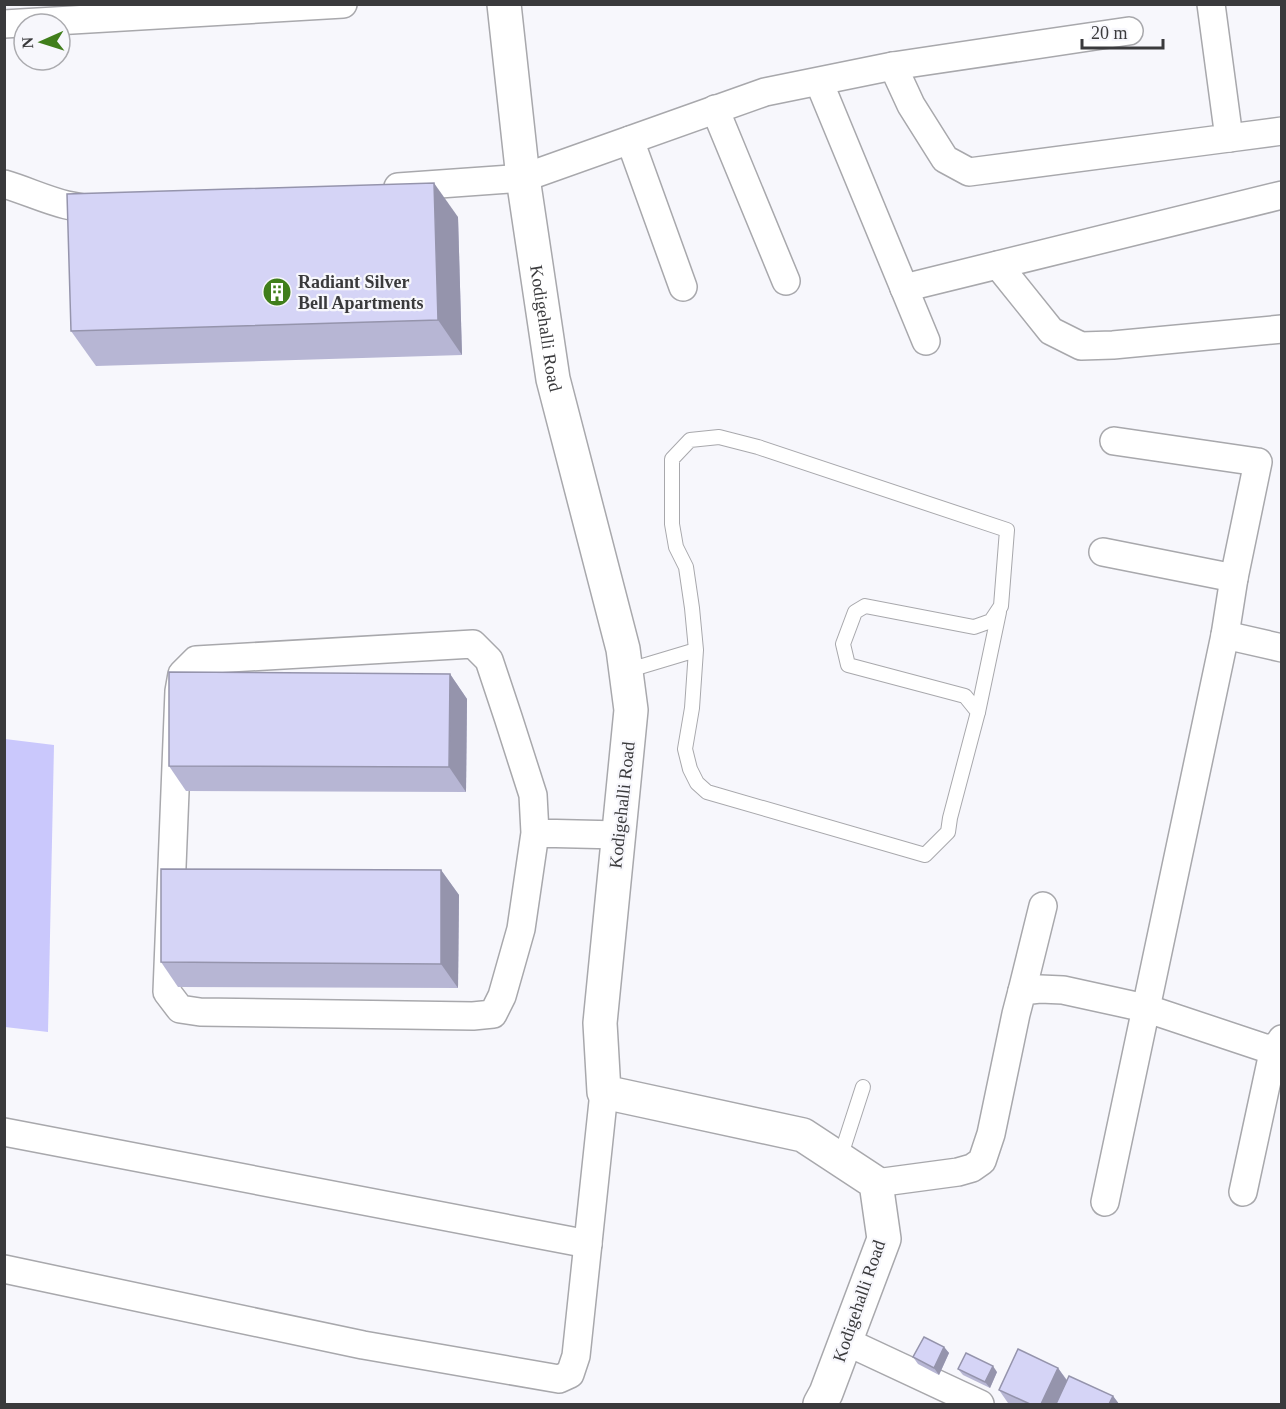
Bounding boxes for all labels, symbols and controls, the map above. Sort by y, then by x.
north arrow [12,12,72,72]
scale bar [1082,12,1163,50]
text: 20 m [1091,23,1128,43]
text: N [19,36,36,49]
street label: Kodigehalli Road [526,264,566,394]
place label: Radiant Silver Bell Apartments [298,272,424,313]
building icon: Radiant Silver Bell Apartments [261,276,293,308]
street label: Kodigehalli Road [605,741,639,869]
street label: Kodigehalli Road [829,1237,889,1365]

